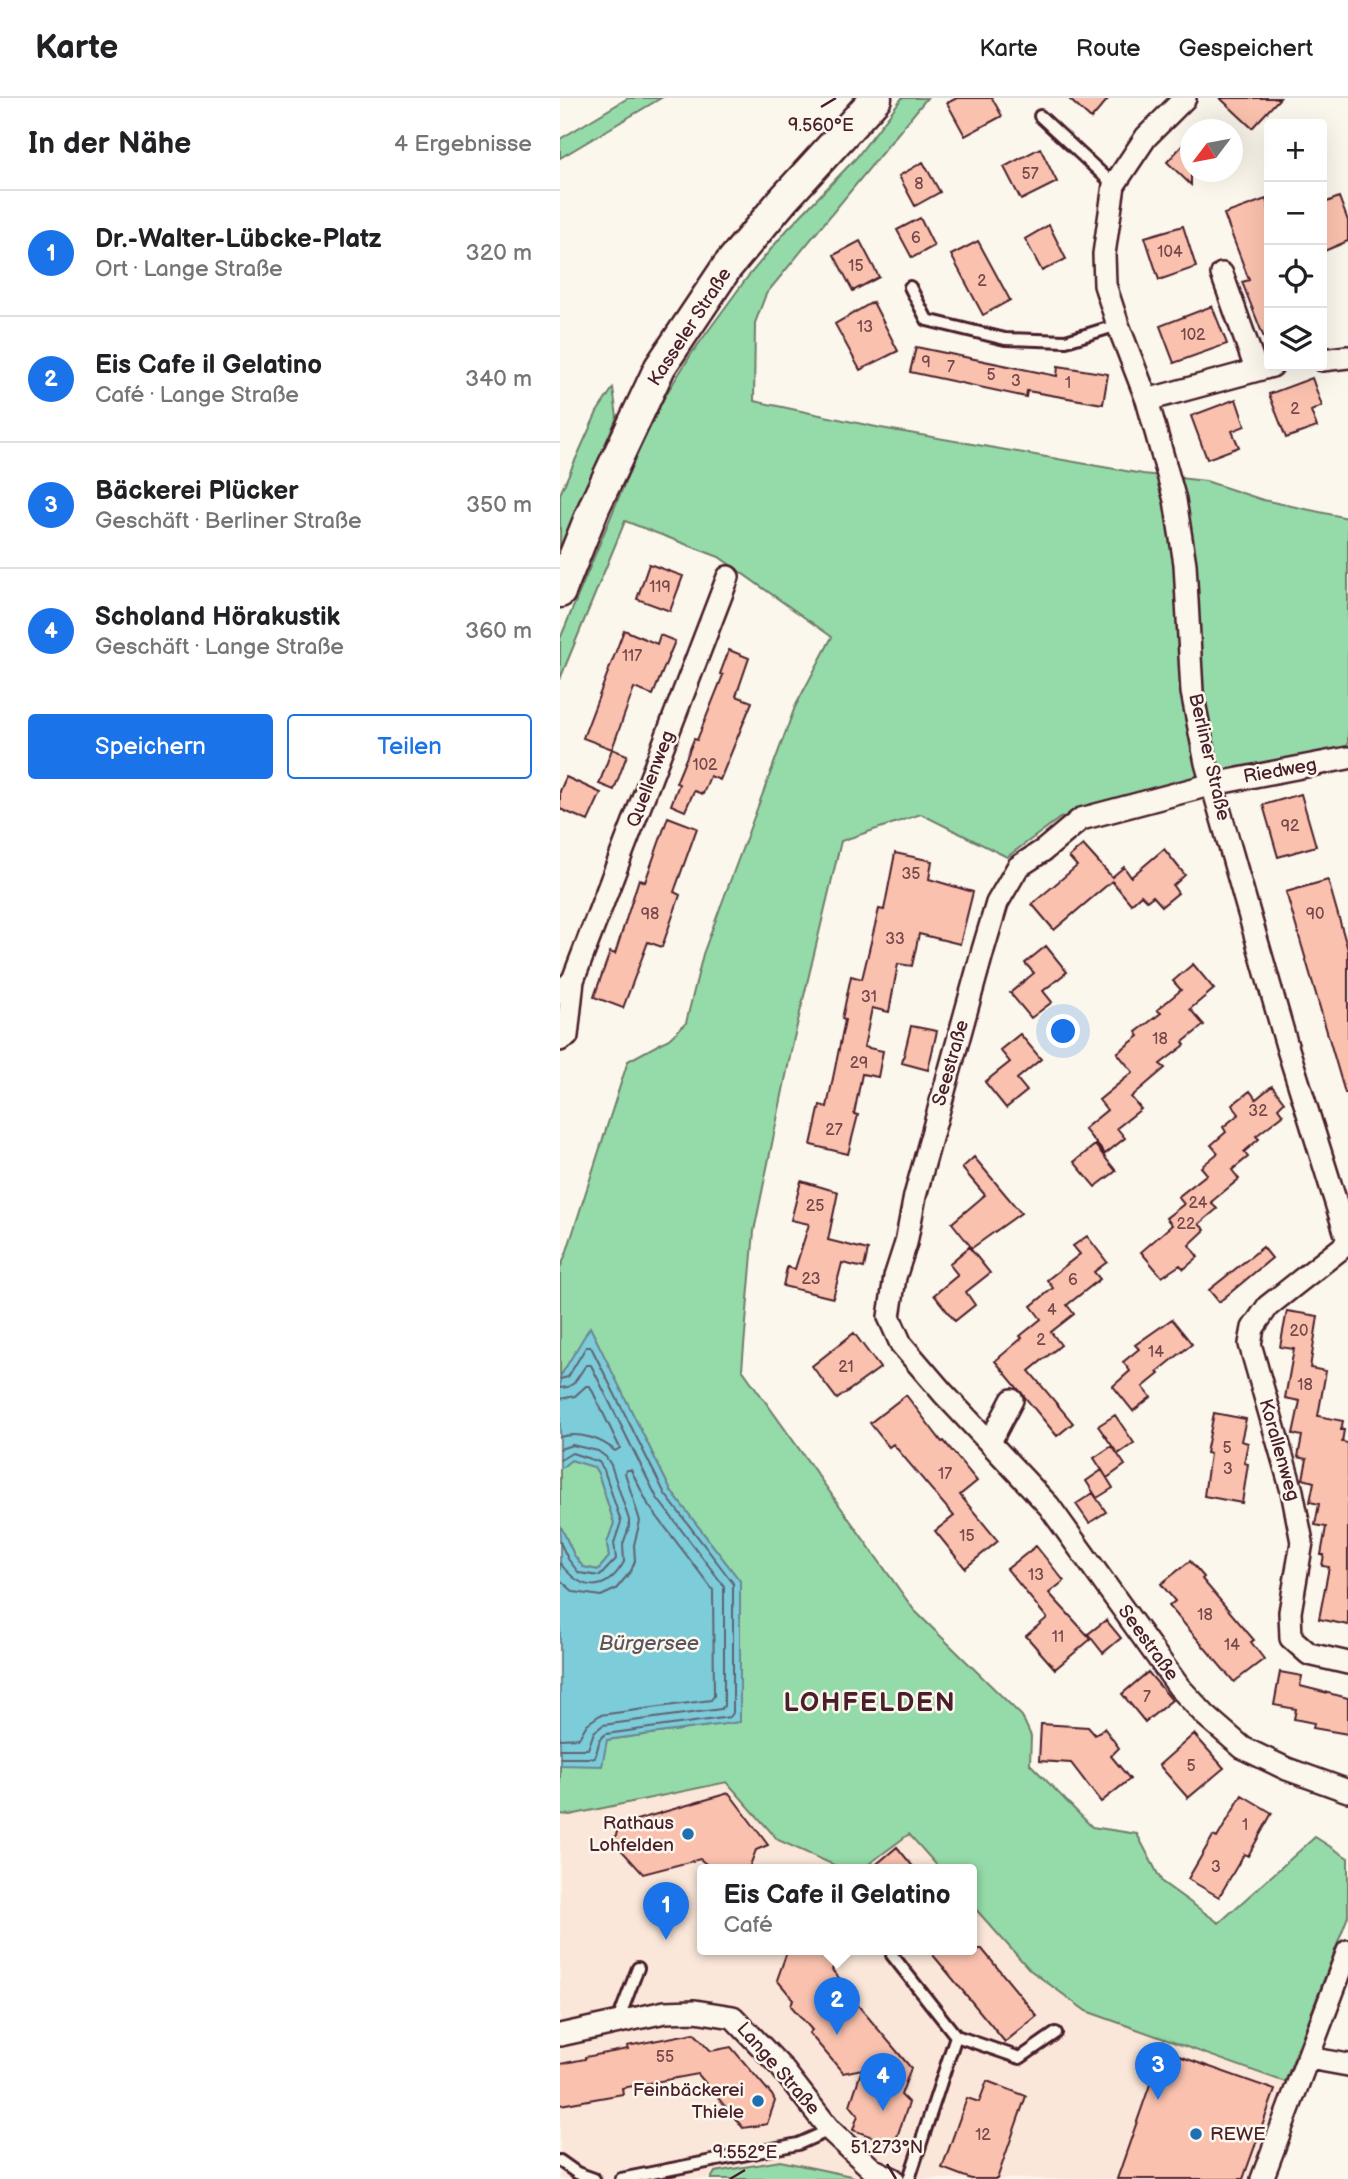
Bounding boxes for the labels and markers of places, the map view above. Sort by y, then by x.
place label: Rathaus Lohfelden [589,1812,674,1857]
marker: Rathaus Lohfelden [680,1826,696,1842]
pin: 1 [643,1882,689,1940]
pin: 2 [814,1977,860,2035]
pin: 3 [1135,2042,1181,2100]
pin: 4 [860,2053,906,2111]
place label: Feinbäckerei Thiele [633,2079,744,2124]
marker: Feinbäckerei Thiele [750,2093,766,2109]
place label: REWE [1210,2123,1266,2146]
marker: REWE [1188,2126,1204,2142]

